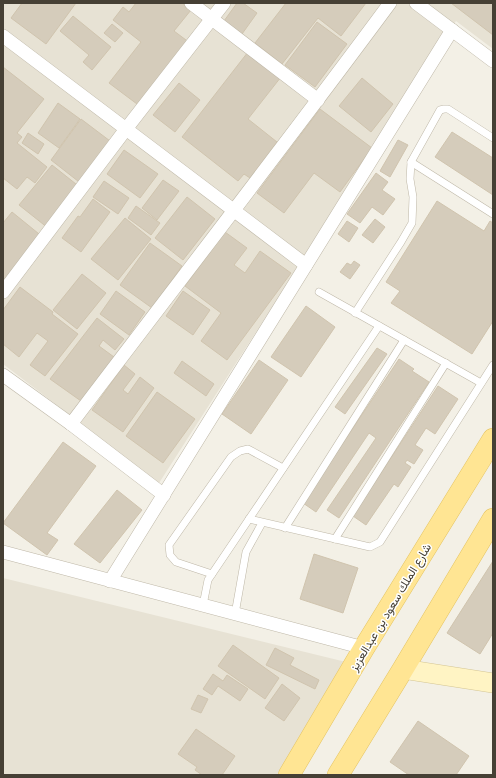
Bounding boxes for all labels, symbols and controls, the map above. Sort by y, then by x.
street label: شارع الملك سعود بن عبدالعزيز [345,540,436,675]

